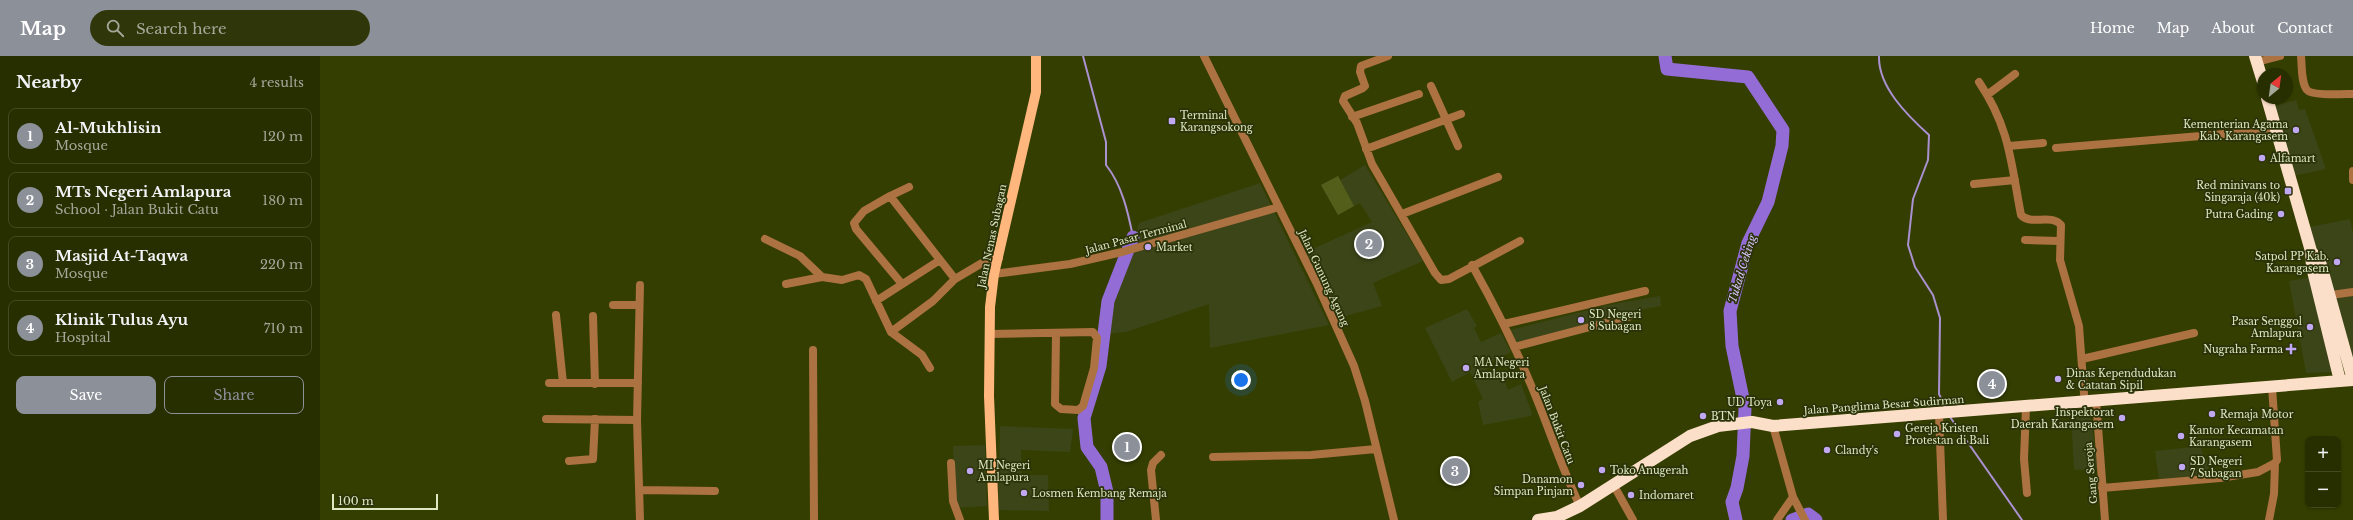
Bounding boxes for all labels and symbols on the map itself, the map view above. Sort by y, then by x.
north arrow [2257,68,2293,104]
place label: Terminal Karangsokong [1180,109,1254,134]
marker: Terminal Karangsokong [1167,116,1177,126]
place label: Kementerian Agama Kab. Karangasem [2183,118,2288,143]
marker: Kementerian Agama Kab. Karangasem [2291,125,2301,135]
place label: Alfamart [2269,152,2316,165]
marker: Alfamart [2257,153,2267,163]
place label: Red minivans to Singaraja (40k) [2196,179,2280,204]
street label: Jalan Nenas Subagan [974,183,1009,291]
marker: Red minivans to Singaraja (40k) [2283,186,2293,196]
place label: Putra Gading [2205,208,2274,221]
marker: Putra Gading [2276,209,2286,219]
street label: Jalan Pasar Terminal [1082,217,1188,257]
street label: Jalan Gunung Agung [1295,226,1353,329]
pin: 2 [1356,229,1382,259]
water label: Tukad Ceking [1725,232,1759,305]
place label: Market [1156,241,1193,254]
marker: Market [1143,242,1153,252]
place label: Satpol PP Kab. Karangasem [2255,250,2329,275]
marker: Satpol PP Kab. Karangasem [2332,257,2342,267]
place label: SD Negeri 8 Subagan [1589,308,1642,333]
marker: SD Negeri 8 Subagan [1576,315,1586,325]
place label: Pasar Senggol Amlapura [2231,315,2302,340]
marker: Pasar Senggol Amlapura [2305,322,2315,332]
place label: Nugraha Farma [2203,343,2283,356]
marker: Nugraha Farma [2286,344,2296,354]
place label: MA Negeri Amlapura [1473,356,1530,381]
marker: MA Negeri Amlapura [1461,363,1471,373]
place label: Dinas Kependudukan & Catatan Sipil [2066,367,2176,392]
pin: 4 [1979,369,2005,399]
your location [1231,370,1251,390]
marker: Dinas Kependudukan & Catatan Sipil [2053,374,2063,384]
street label: Jalan Bukit Catu [1535,382,1578,466]
street label: Jalan Panglima Besar Sudirman [1801,393,1965,417]
place label: UD Toya [1727,396,1772,409]
marker: UD Toya [1775,397,1785,407]
place label: Inspektorat Daerah Karangasem [2011,406,2114,431]
place label: Remaja Motor [2220,408,2294,421]
marker: Remaja Motor [2207,409,2217,419]
place label: BTN [1711,410,1736,423]
marker: BTN [1698,411,1708,421]
marker: Inspektorat Daerah Karangasem [2117,413,2127,423]
place label: Gereja Kristen Protestan di Bali [1905,422,1990,447]
place label: Kantor Kecamatan Karangasem [2189,424,2284,449]
marker: Gereja Kristen Protestan di Bali [1892,429,1902,439]
marker: Kantor Kecamatan Karangasem [2176,431,2186,441]
pin: 1 [1114,432,1140,462]
street label: Gang Seroja [2082,441,2100,504]
place label: Clandy's [1835,444,1879,457]
marker: Clandy's [1822,445,1832,455]
place label: SD Negeri 7 Subagan [2190,455,2243,480]
pin: 3 [1442,456,1468,486]
place label: MI Negeri Amlapura [977,459,1031,484]
marker: SD Negeri 7 Subagan [2177,462,2187,472]
place label: Toko Anugerah [1610,464,1689,477]
marker: Toko Anugerah [1597,465,1607,475]
marker: MI Negeri Amlapura [965,466,975,476]
place label: Danamon Simpan Pinjam [1494,473,1573,498]
marker: Danamon Simpan Pinjam [1576,480,1586,490]
place label: Losmen Kembang Remaja [1032,487,1167,500]
marker: Losmen Kembang Remaja [1019,488,1029,498]
place label: Indomaret [1639,489,1694,502]
marker: Indomaret [1626,490,1636,500]
scale bar [332,492,438,511]

